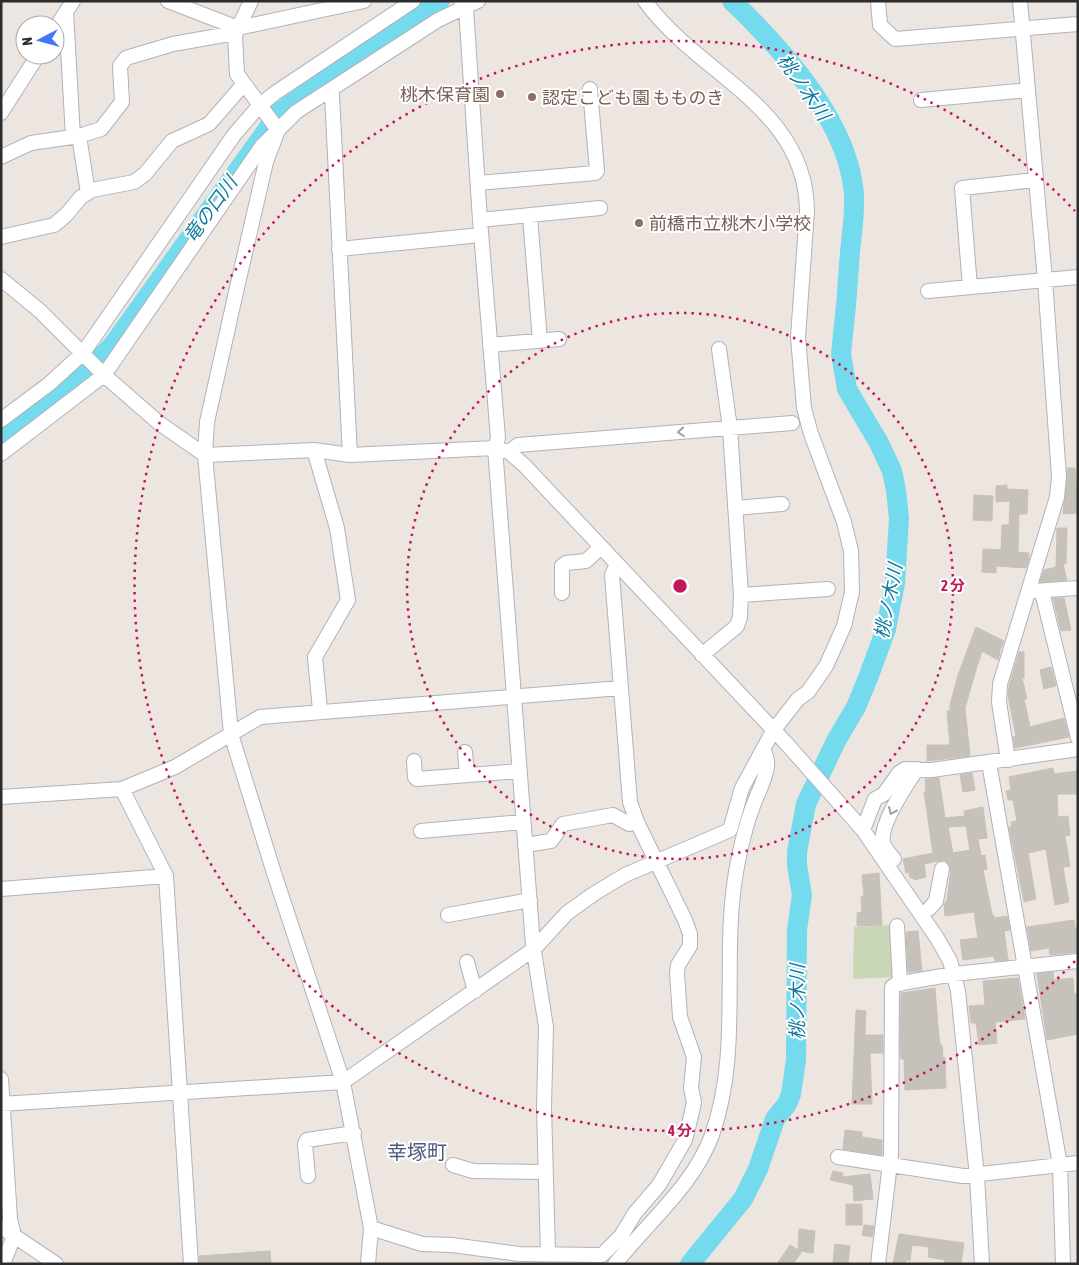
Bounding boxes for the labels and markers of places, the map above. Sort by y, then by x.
place label: 桃木保育園 [400,84,490,105]
place label: 認定こども園 もものき [542,87,724,108]
marker: 桃木保育園 [494,88,506,100]
marker: 認定こども園 もものき [526,91,538,103]
place label: 前橋市立桃木小学校 [649,213,811,234]
marker: 前橋市立桃木小学校 [633,217,645,229]
centre of rings [671,577,689,595]

